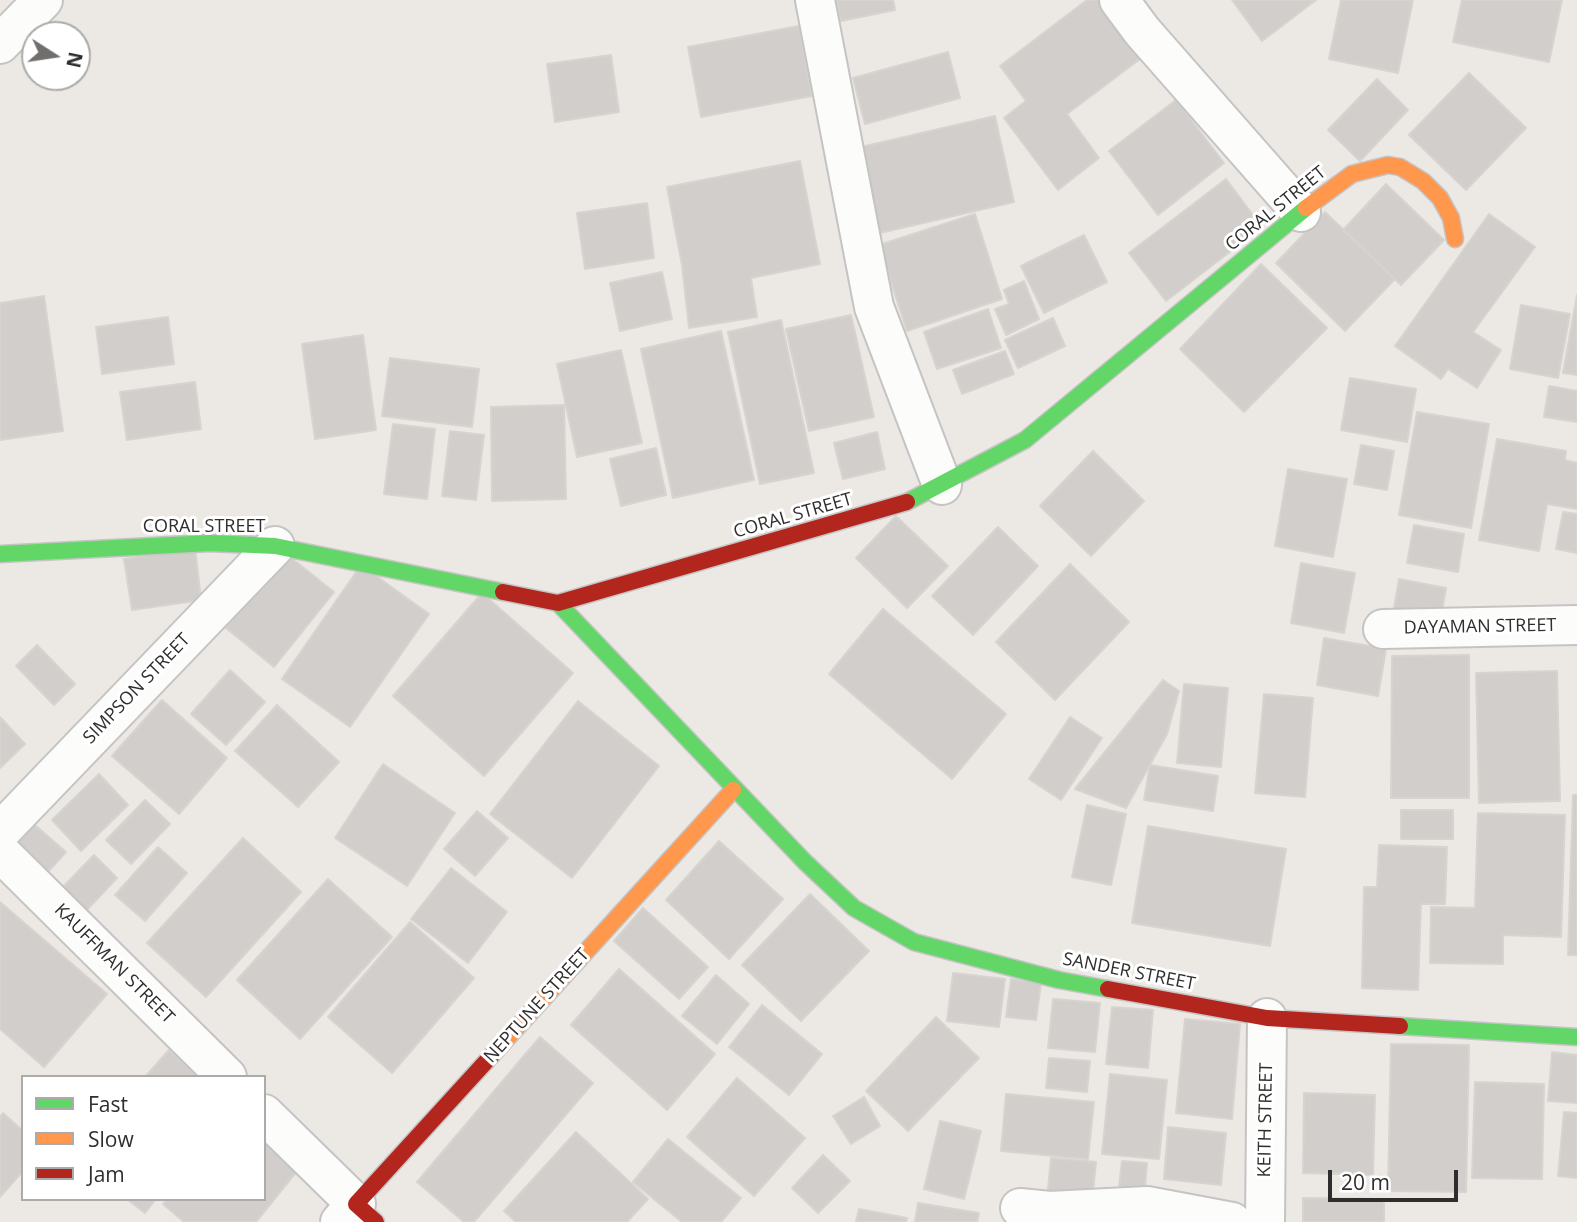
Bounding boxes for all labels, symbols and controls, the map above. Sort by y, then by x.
north arrow [21,21,91,91]
text: N [60,50,89,70]
street label: CORAL STREET [1222,162,1330,256]
street label: CORAL STREET [731,489,855,543]
street label: CORAL STREET [143,516,265,538]
street label: DAYAMAN STREET [1404,615,1556,639]
street label: SIMPSON STREET [79,629,195,749]
street label: KAUFFMAN STREET [50,900,178,1028]
street label: NEPTUNE STREET [480,944,594,1068]
street label: SANDER STREET [1061,949,1197,995]
street label: KEITH STREET [1254,1062,1278,1178]
legend [21,1075,266,1201]
text: Fast [88,1090,128,1118]
text: Slow [88,1125,134,1153]
scale bar [1332,1156,1462,1200]
text: Jam [88,1160,125,1188]
text: 20 m [1341,1168,1390,1196]

